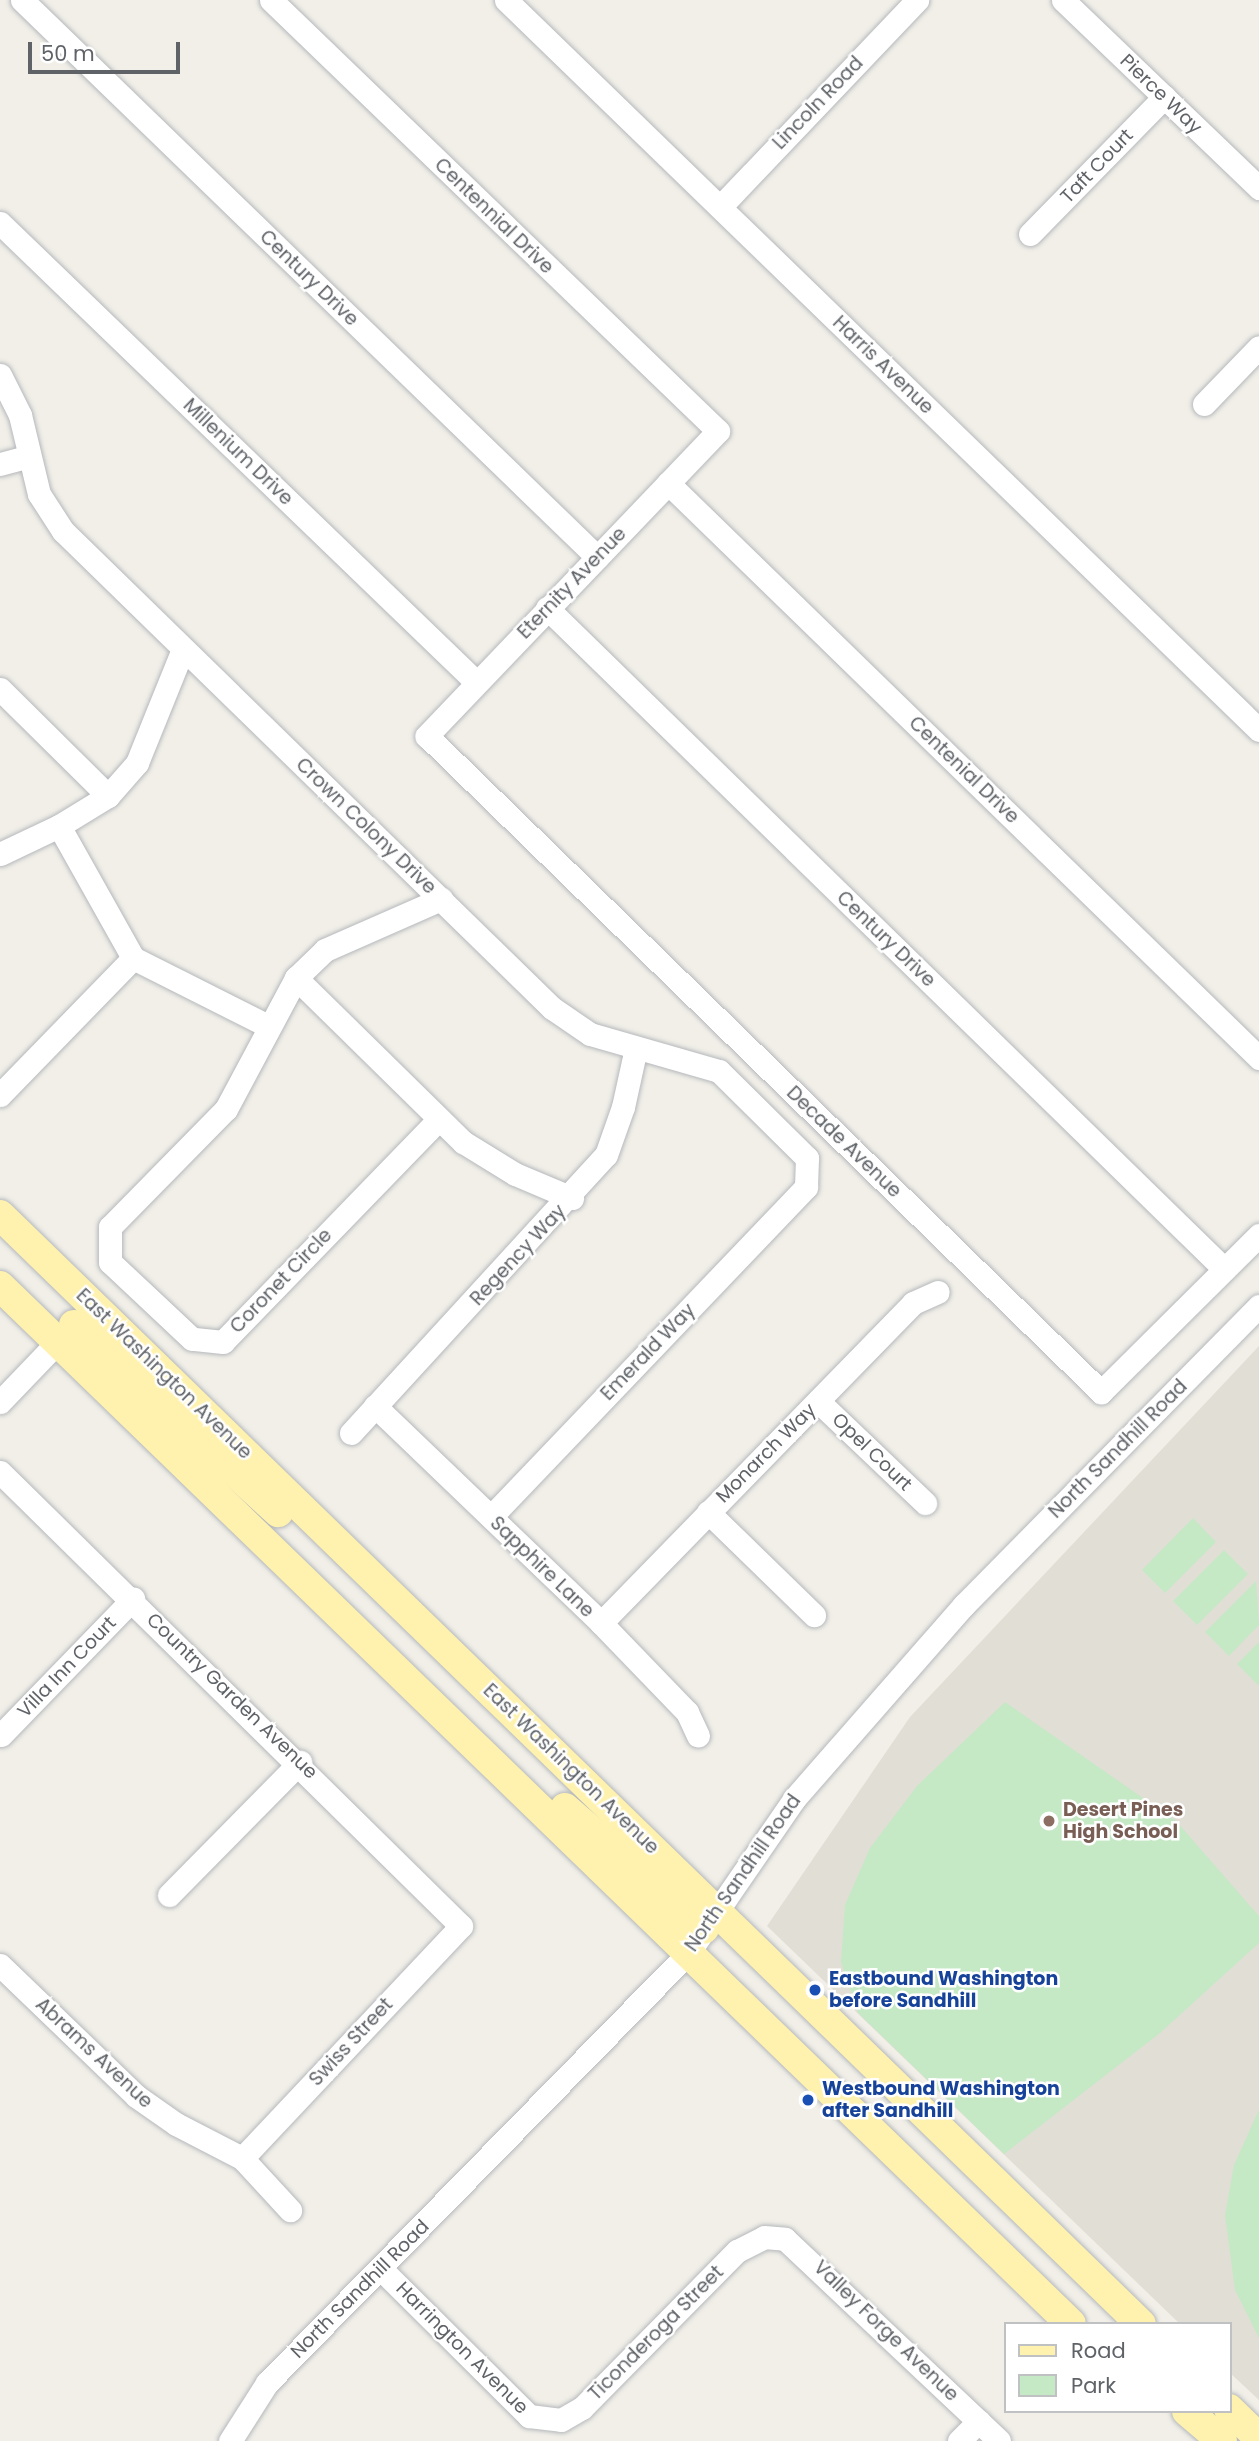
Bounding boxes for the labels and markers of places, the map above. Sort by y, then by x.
place label: Desert Pines High School [1063,1799,1183,1843]
marker: Desert Pines High School [1041,1813,1057,1829]
place label: Eastbound Washington before Sandhill [829,1968,1058,2012]
marker: Eastbound Washington before Sandhill [807,1982,823,1998]
place label: Westbound Washington after Sandhill [822,2078,1060,2122]
marker: Westbound Washington after Sandhill [800,2092,816,2108]

